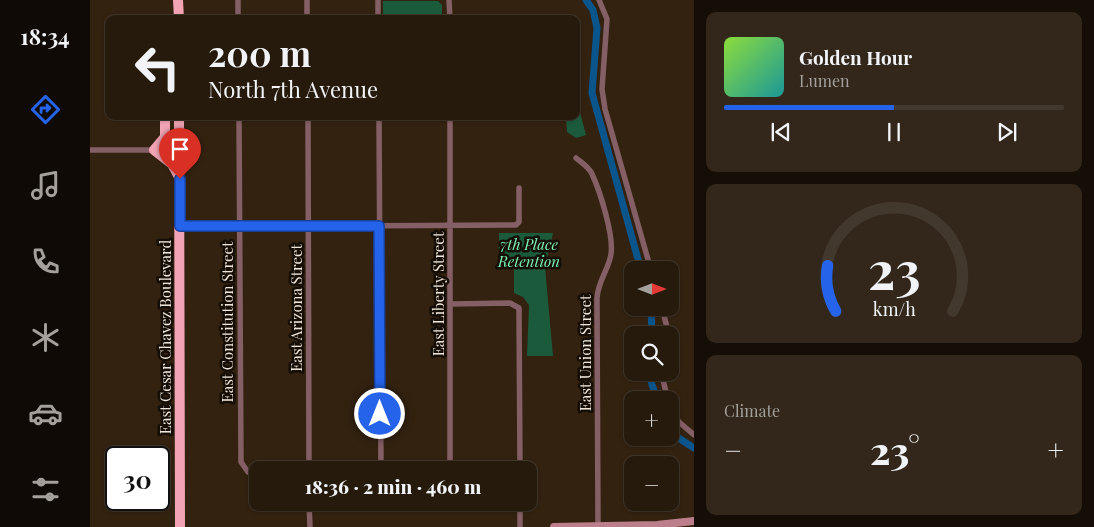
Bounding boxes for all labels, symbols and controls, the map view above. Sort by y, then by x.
text: 18:34 [20,21,70,51]
text: 200 m [208,29,311,76]
icon: left [125,35,190,100]
text: Golden Hour [799,44,912,70]
text: Lumen [799,70,850,91]
text: North 7th Avenue [208,74,378,104]
icon: directions [28,92,63,127]
icon: previous [767,118,795,146]
icon: pause [880,118,908,146]
icon: next [993,118,1021,146]
pin [159,128,201,179]
icon: arrive [166,135,194,163]
icon: music [28,168,63,203]
street label: East Liberty Street [428,231,448,356]
park label: 7th Place Retention [497,234,560,271]
text: 23 [868,234,920,303]
street label: East Cesar Chavez Boulevard [155,240,175,434]
street label: East Constitution Street [217,241,237,402]
street label: East Arizona Street [286,243,306,372]
icon: phone [28,244,63,279]
north arrow [624,261,679,316]
map controls [624,261,679,511]
street label: East Union Street [575,294,595,411]
text: km/h [873,297,916,320]
icon: climate [28,320,63,355]
button: search [624,326,679,381]
position arrow [353,387,405,439]
button: + [624,391,679,446]
icon: car [28,396,63,431]
text: Climate [724,400,780,421]
text: 23° [870,424,920,475]
text: − [724,431,742,468]
text: + [1048,431,1064,468]
speed limit sign: 30 [105,446,170,511]
button: − [624,456,679,511]
icon: filters [28,472,63,507]
text: 18:36 · 2 min · 460 m [305,473,481,499]

